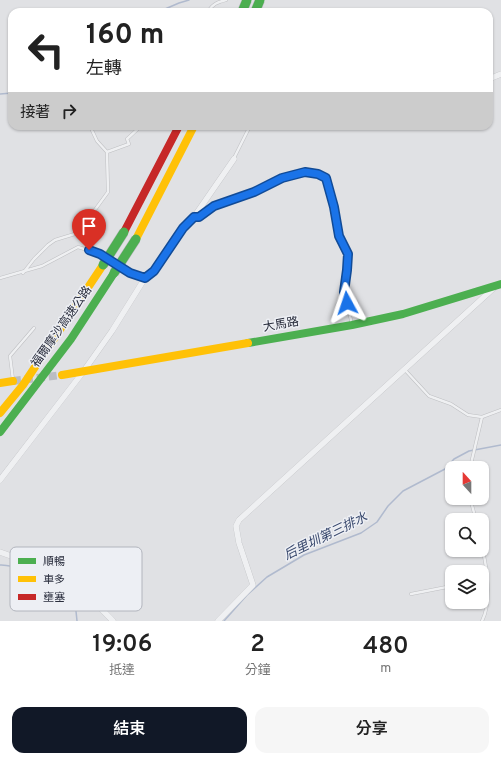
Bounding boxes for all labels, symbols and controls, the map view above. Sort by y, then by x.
text: 160 m [86,18,164,54]
icon: left [20,24,72,76]
text: 左轉 [86,58,122,81]
icon: right [58,100,80,122]
text: 接著 [20,104,50,123]
pin [72,209,106,250]
icon: arrive [78,215,100,237]
position arrow [326,282,368,324]
street label: 福爾摩沙高速公路 [28,283,96,371]
street label: 大馬路 [262,314,300,336]
north arrow [445,461,489,505]
map controls [445,461,489,609]
water label: 后里圳第三排水 [281,509,371,564]
button: search [445,513,489,557]
legend [10,547,142,611]
text: 順暢 [43,555,65,569]
button: layers [445,565,489,609]
text: 車多 [43,573,65,587]
text: 壅塞 [43,591,65,605]
text: 19:06 [92,630,152,660]
text: 2 [250,630,265,660]
text: 480 [363,632,409,662]
text: m [380,661,391,677]
text: 抵達 [109,663,135,679]
text: 分鐘 [245,663,271,679]
button: 結束 [12,707,247,753]
button: 分享 [255,707,489,753]

